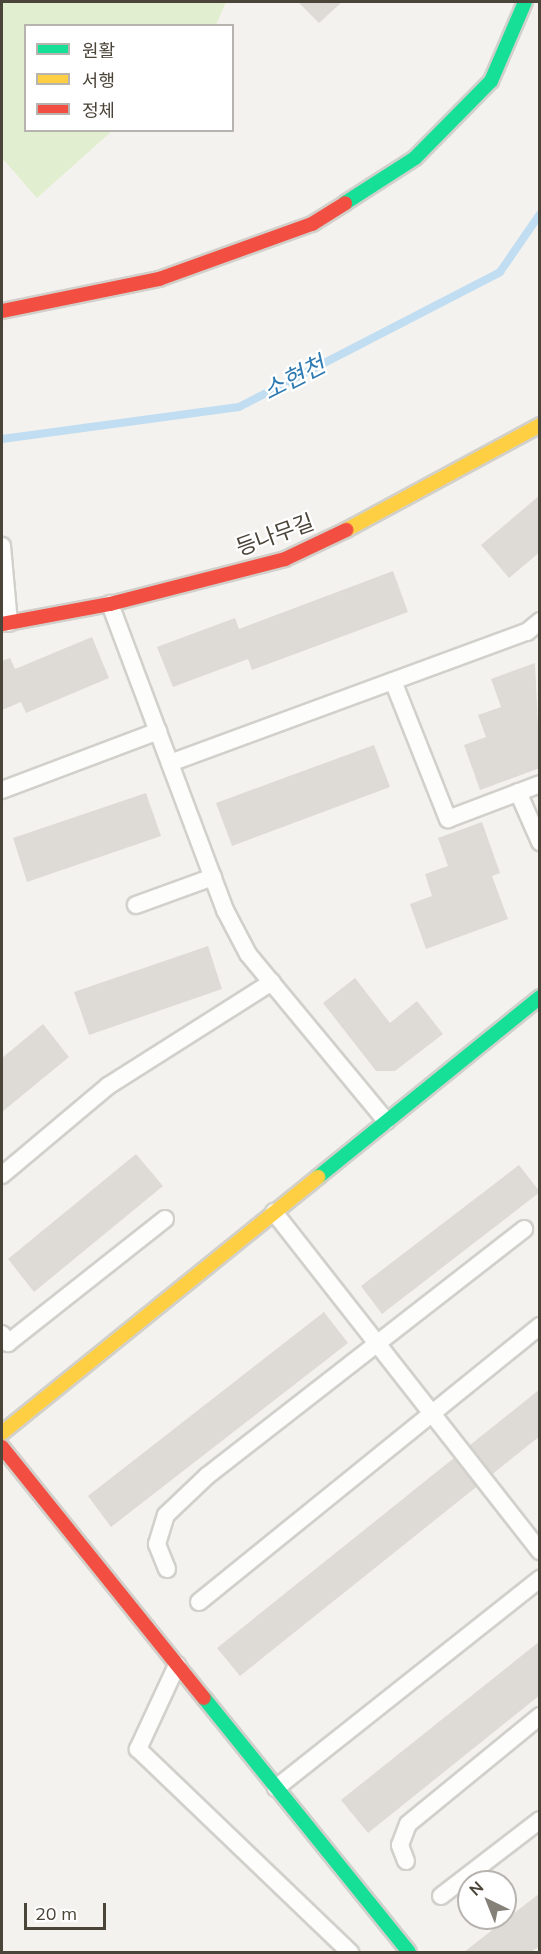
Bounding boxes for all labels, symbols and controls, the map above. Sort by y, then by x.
legend [24,24,234,132]
text: 원활 [82,39,115,62]
text: 서행 [82,69,115,92]
text: 정체 [82,99,115,122]
water label: 소현천 [258,350,330,406]
street label: 등나무길 [232,509,318,561]
north arrow [457,1870,517,1930]
text: N [465,1877,487,1900]
scale bar [27,1891,110,1929]
text: 20 m [35,1902,77,1925]

